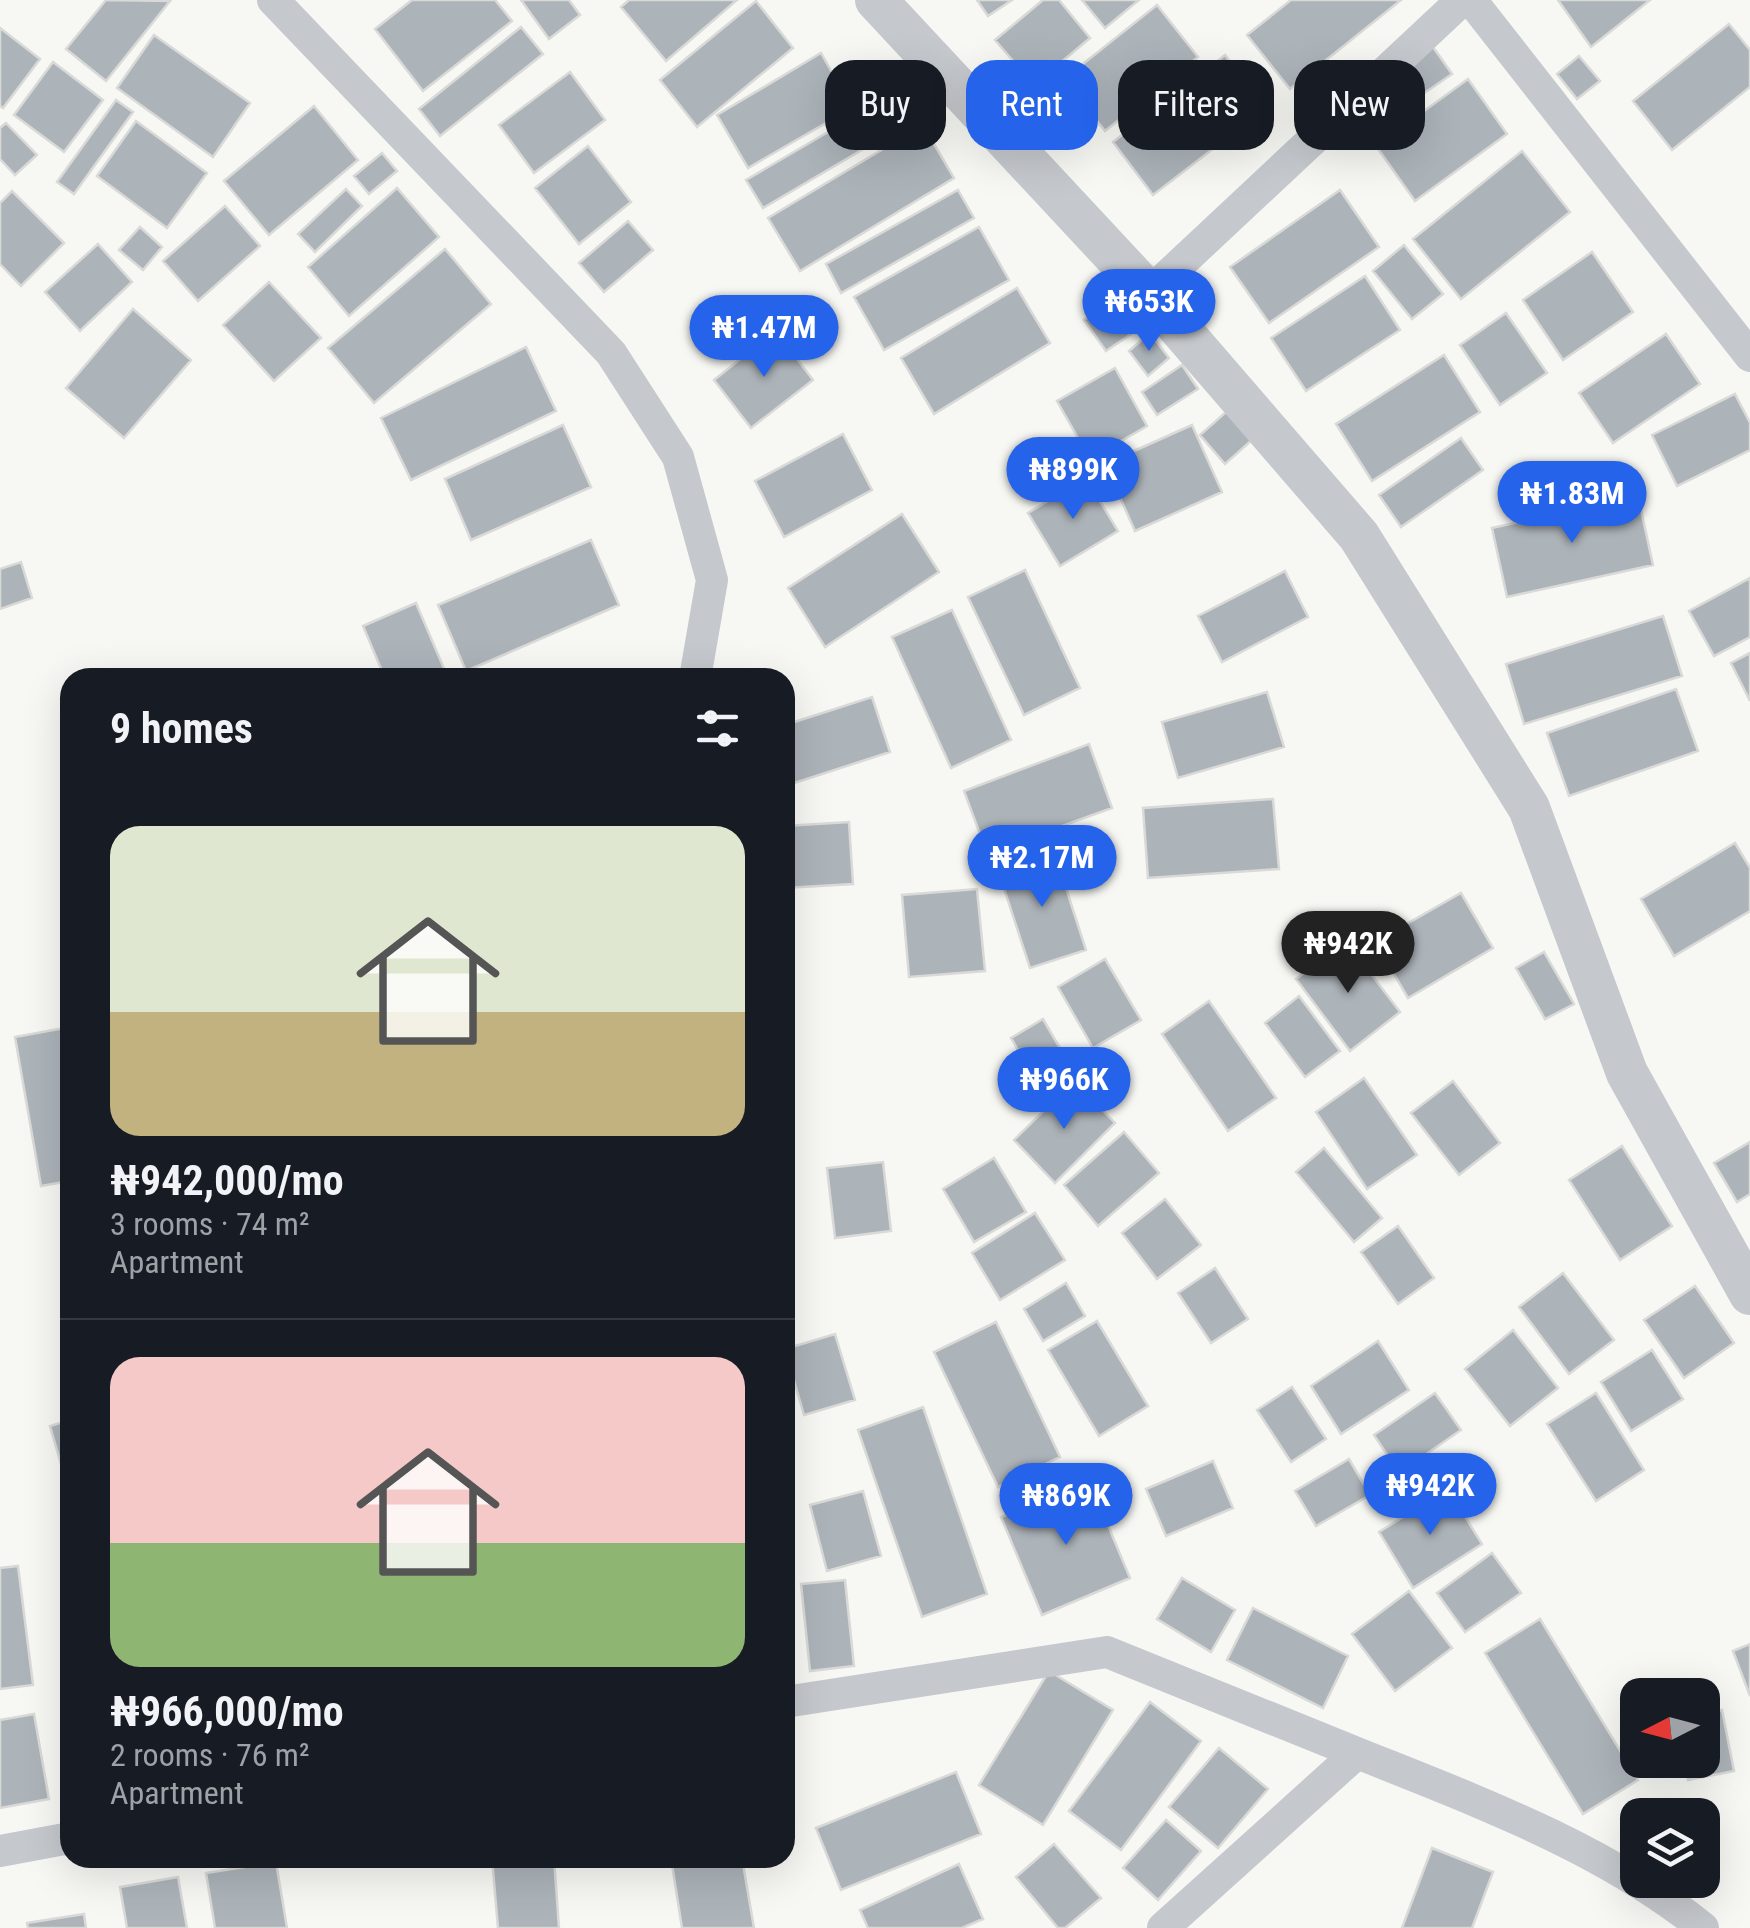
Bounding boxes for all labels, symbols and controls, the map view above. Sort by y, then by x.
chip: Buy [825,60,946,150]
chip: Rent [966,60,1098,150]
chip: Filters [1118,60,1274,150]
chip: New [1294,60,1425,150]
pin: ₦653K [1079,269,1219,354]
text: ₦653K [1104,282,1194,320]
pin: ₦1.47M [683,295,845,380]
text: ₦1.47M [712,308,816,346]
pin: ₦899K [1003,437,1143,522]
text: ₦899K [1028,450,1118,488]
pin: ₦1.83M [1491,461,1653,546]
text: ₦1.83M [1520,474,1624,512]
icon: filters [690,701,745,756]
text: 9 homes [110,704,253,753]
pin: ₦2.17M [961,825,1123,910]
text: ₦2.17M [990,838,1094,876]
icon: home [338,891,518,1071]
pin: ₦942K [1278,911,1418,996]
text: ₦942K [1303,924,1393,962]
pin: ₦966K [994,1047,1134,1132]
text: ₦966K [1019,1060,1109,1098]
text: ₦942,000/mo [110,1156,344,1205]
text: 3 rooms · 74 m² [110,1205,309,1243]
text: Apartment [110,1243,244,1281]
icon: home [338,1422,518,1602]
pin: ₦942K [1360,1453,1500,1538]
pin: ₦869K [996,1463,1136,1548]
text: ₦942K [1385,1466,1475,1504]
text: ₦869K [1021,1476,1111,1514]
north arrow [1620,1678,1720,1778]
map controls [1620,1678,1720,1898]
text: ₦966,000/mo [110,1687,344,1736]
text: 2 rooms · 76 m² [110,1736,309,1774]
text: Apartment [110,1774,244,1812]
button: layers [1620,1798,1720,1898]

